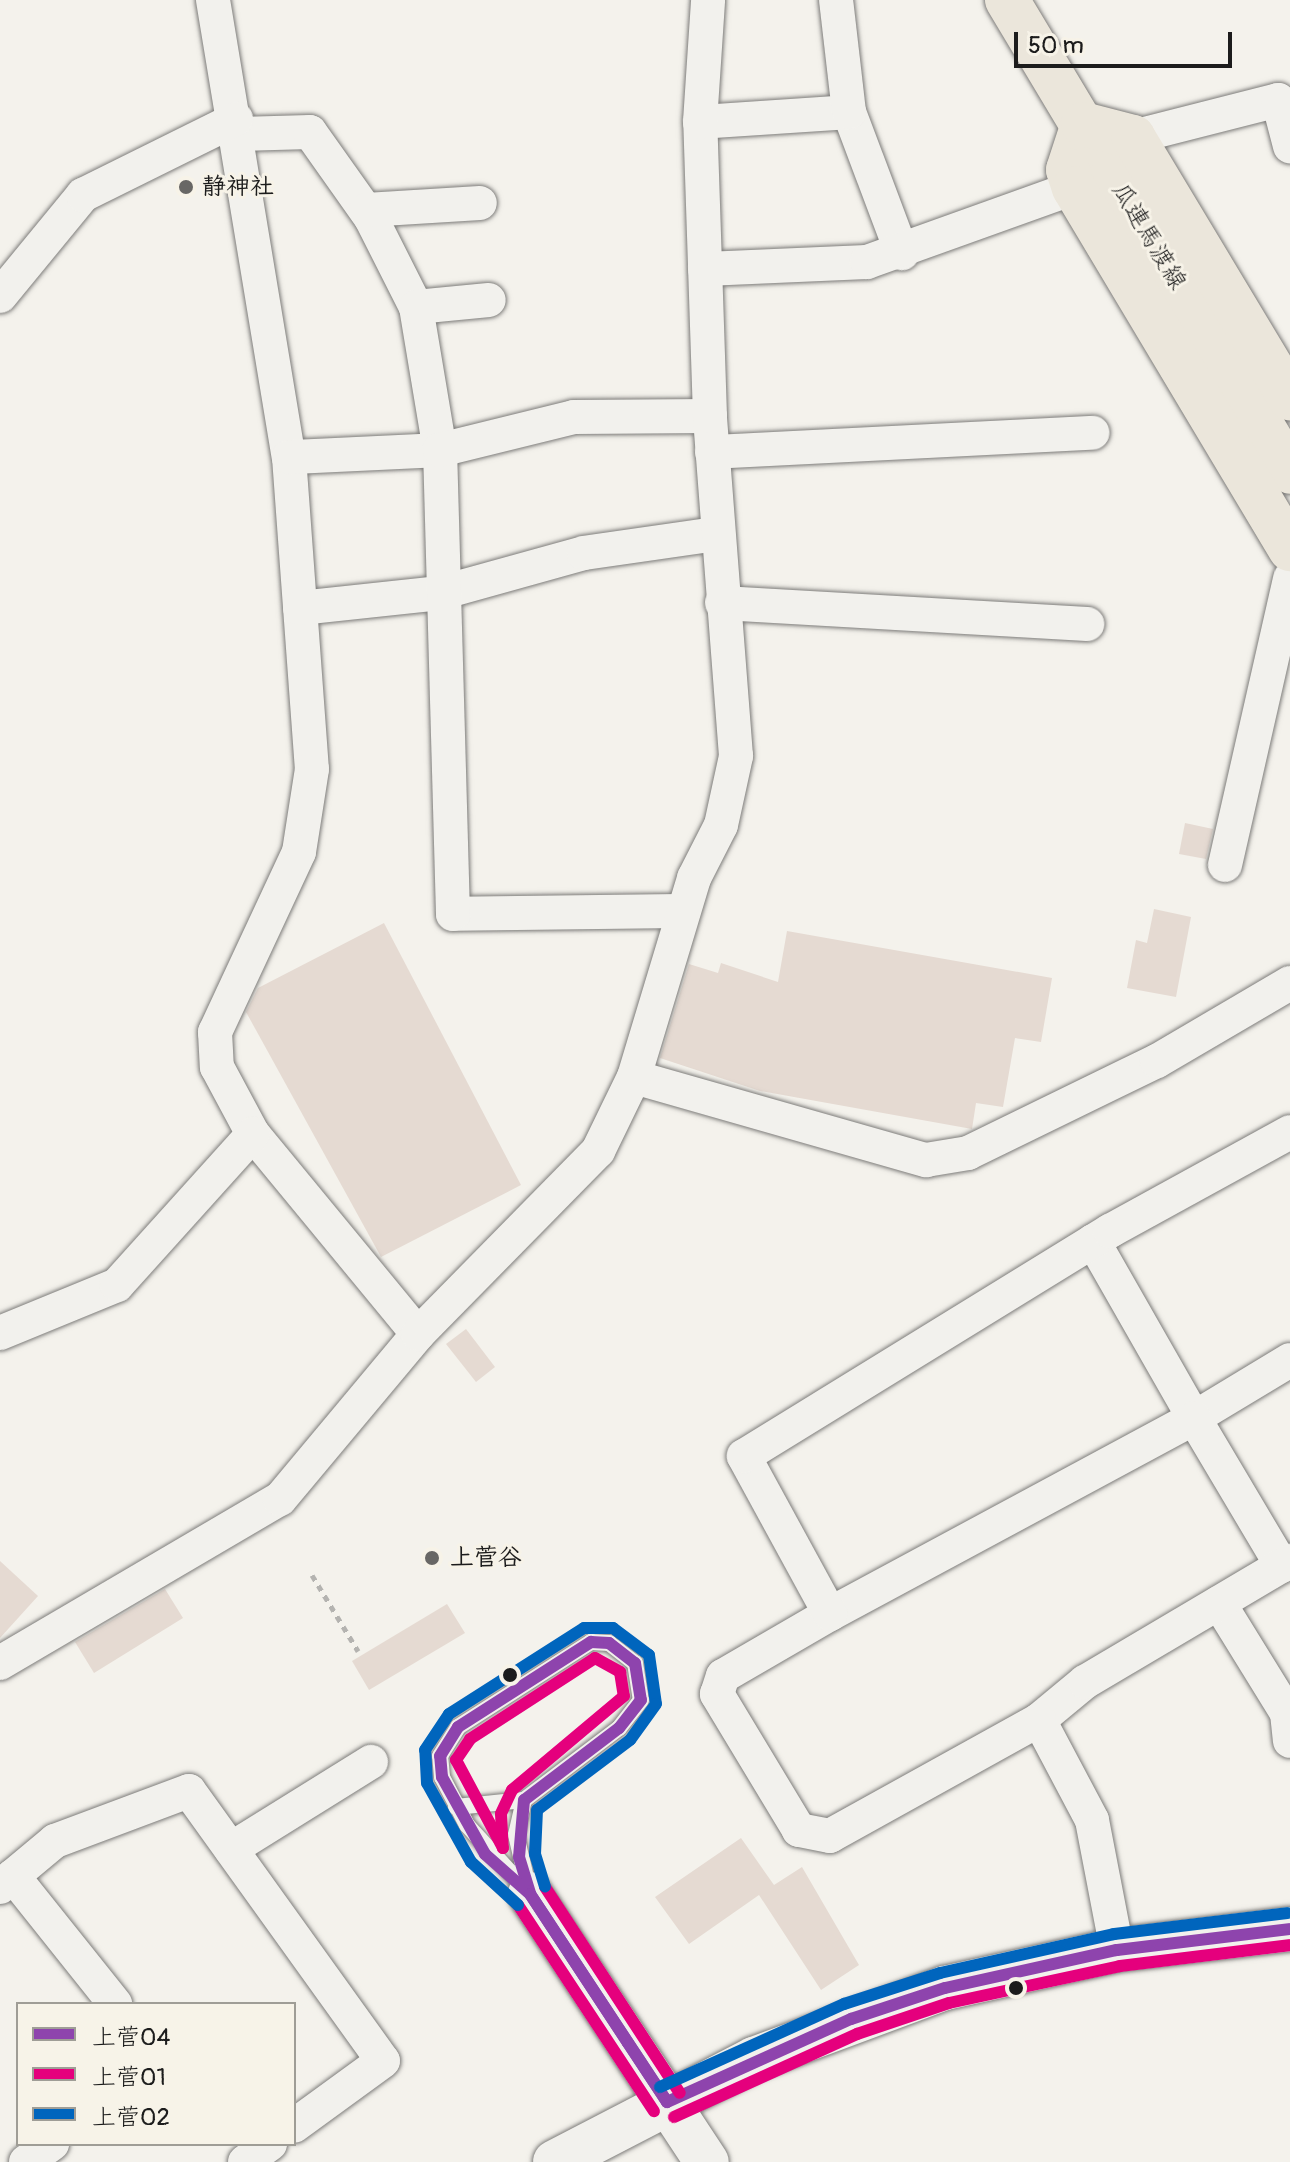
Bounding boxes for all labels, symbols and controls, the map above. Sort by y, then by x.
scale bar [1018,16,1236,66]
text: 50 m [1028,31,1084,60]
place label: 静神社 [202,173,274,201]
street label: 瓜連馬渡線 [1106,177,1192,295]
marker: 静神社 [177,178,195,196]
place label: 上菅谷 [450,1544,522,1572]
marker: 上菅谷 [421,1547,443,1569]
unlabelled marker [502,1667,518,1683]
unlabelled marker [1008,1980,1024,1996]
legend [16,2002,296,2146]
text: 上菅04 [92,2023,170,2052]
text: 上菅01 [92,2063,166,2092]
text: 上菅02 [92,2103,170,2132]

